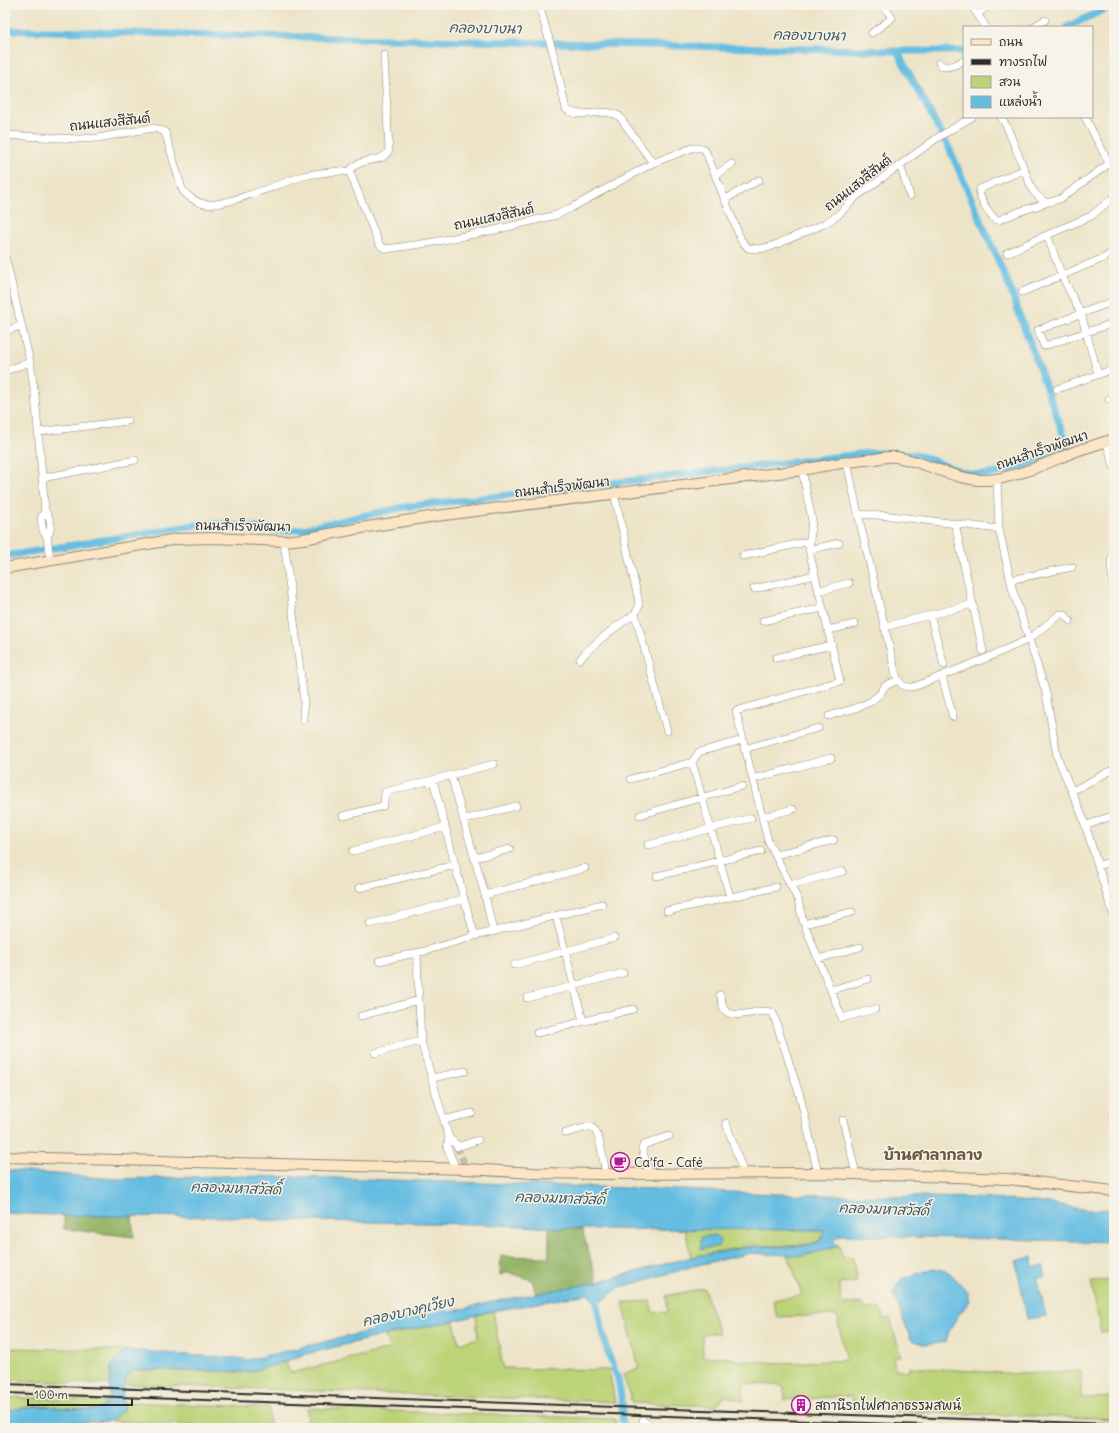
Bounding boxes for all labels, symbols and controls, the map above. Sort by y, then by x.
water label: คลองบางนา [449,18,522,38]
water label: คลองบางนา [773,25,846,45]
legend [963,26,1093,118]
text: ถนน [999,34,1023,49]
text: ทางรถไฟ [999,54,1047,69]
text: สวน [999,74,1020,89]
text: แหล่งน้ำ [999,91,1042,109]
street label: ถนนแสงสีสันต์ [68,108,151,135]
street label: ถนนแสงสีสันต์ [820,150,895,215]
street label: ถนนแสงสีสันต์ [452,199,536,234]
street label: ถนนสำเร็จพัฒนา [994,425,1090,474]
street label: ถนนสำเร็จพัฒนา [513,472,611,501]
street label: ถนนสำเร็จพัฒนา [195,516,291,535]
district label: บ้านศาลากลาง [884,1145,983,1164]
cafe icon: Ca’fa - Café [609,1151,631,1173]
place label: Ca’fa - Café [634,1154,703,1171]
water label: คลองมหาสวัสดิ์ [190,1174,285,1199]
water label: คลองมหาสวัสดิ์ [514,1184,609,1209]
water label: คลองมหาสวัสดิ์ [838,1195,933,1220]
water label: คลองบางคูเวียง [360,1291,458,1332]
scale bar [28,1381,132,1407]
text: 100 m [34,1387,68,1402]
building icon: สถานีรถไฟศาลาธรรมสพน์ [790,1394,812,1416]
place label: สถานีรถไฟศาลาธรรมสพน์ [815,1396,961,1414]

